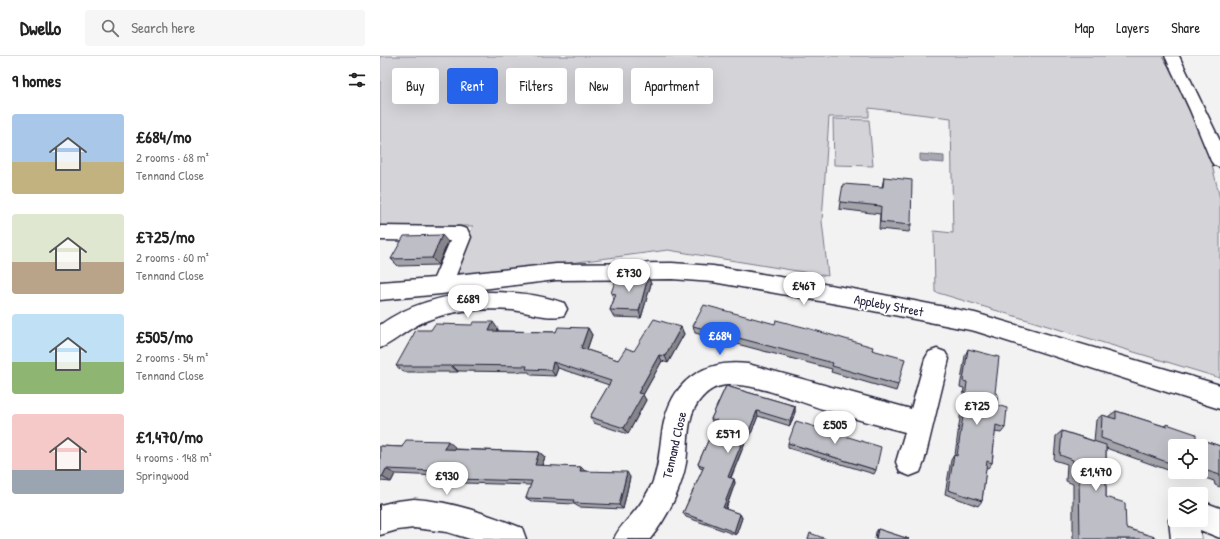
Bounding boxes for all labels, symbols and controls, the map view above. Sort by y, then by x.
search box [85,10,365,46]
text: Dwello [20,15,61,41]
icon: search [99,17,121,39]
text: Search here [131,17,195,38]
text: Map [1074,18,1094,37]
text: Layers [1116,18,1149,37]
text: Share [1171,18,1200,37]
chip: Buy [392,68,439,104]
chip: Rent [447,68,498,104]
chip: Filters [506,68,567,104]
chip: New [575,68,623,104]
chip: Apartment [631,68,713,104]
text: 9 homes [12,69,61,92]
icon: filters [346,69,368,91]
text: £684/mo [136,125,191,148]
icon: home [44,130,92,178]
text: 2 rooms · 68 m² [136,148,209,166]
text: Tennand Close [136,166,204,184]
text: £725/mo [136,225,195,248]
icon: home [44,230,92,278]
text: 2 rooms · 60 m² [136,248,209,266]
pin: £730 [605,259,653,293]
text: £730 [616,263,642,281]
text: Tennand Close [136,266,204,284]
pin: £467 [780,272,828,306]
text: £467 [792,276,816,294]
pin: £689 [444,285,492,319]
text: £689 [457,289,479,307]
street label: Appleby Street [853,289,926,321]
pin: £684 [696,322,744,356]
text: £505/mo [136,325,193,348]
text: £684 [709,326,731,344]
icon: home [44,330,92,378]
text: 2 rooms · 54 m² [136,348,208,366]
text: Tennand Close [136,366,204,384]
pin: £725 [953,392,1001,426]
text: £725 [964,396,990,414]
street label: Tennand Close [658,410,690,480]
pin: £505 [811,411,859,445]
text: £505 [823,415,847,433]
pin: £571 [704,420,752,454]
text: £571 [716,424,740,442]
text: £1,470/mo [136,425,203,448]
icon: home [44,430,92,478]
map controls [1168,439,1208,527]
button: locate [1168,439,1208,479]
text: 4 rooms · 148 m² [136,448,212,466]
pin: £1,470 [1063,458,1129,492]
pin: £930 [423,462,471,496]
text: £1,470 [1080,462,1112,480]
text: Springwood [136,466,189,484]
text: £930 [435,466,459,484]
button: layers [1168,487,1208,527]

